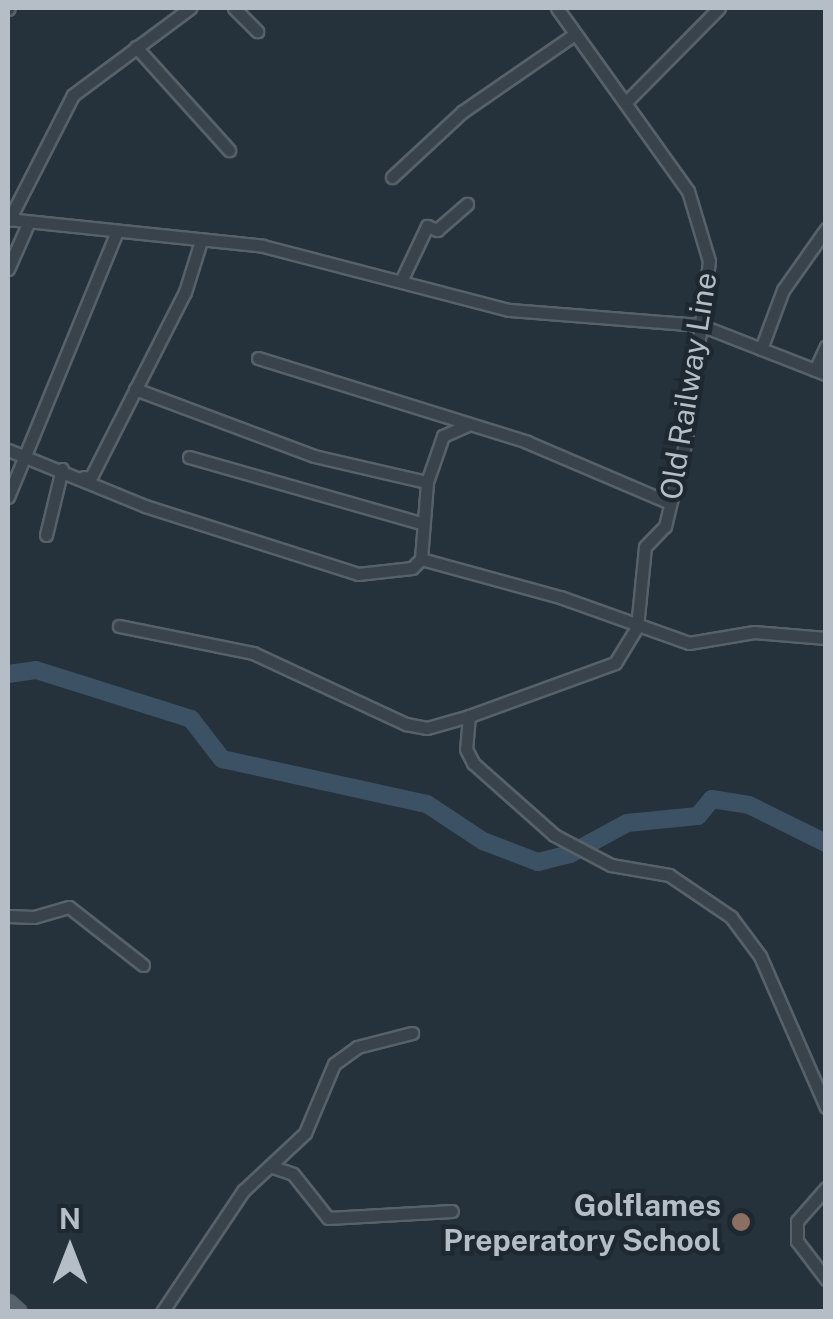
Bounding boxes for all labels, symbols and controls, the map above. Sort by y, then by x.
street label: Old Railway Line [652,270,724,502]
place label: Golflames Preperatory School [443,1187,721,1258]
north arrow [20,1199,120,1299]
text: N [59,1202,81,1235]
marker: Golflames Preperatory School [730,1211,752,1233]

